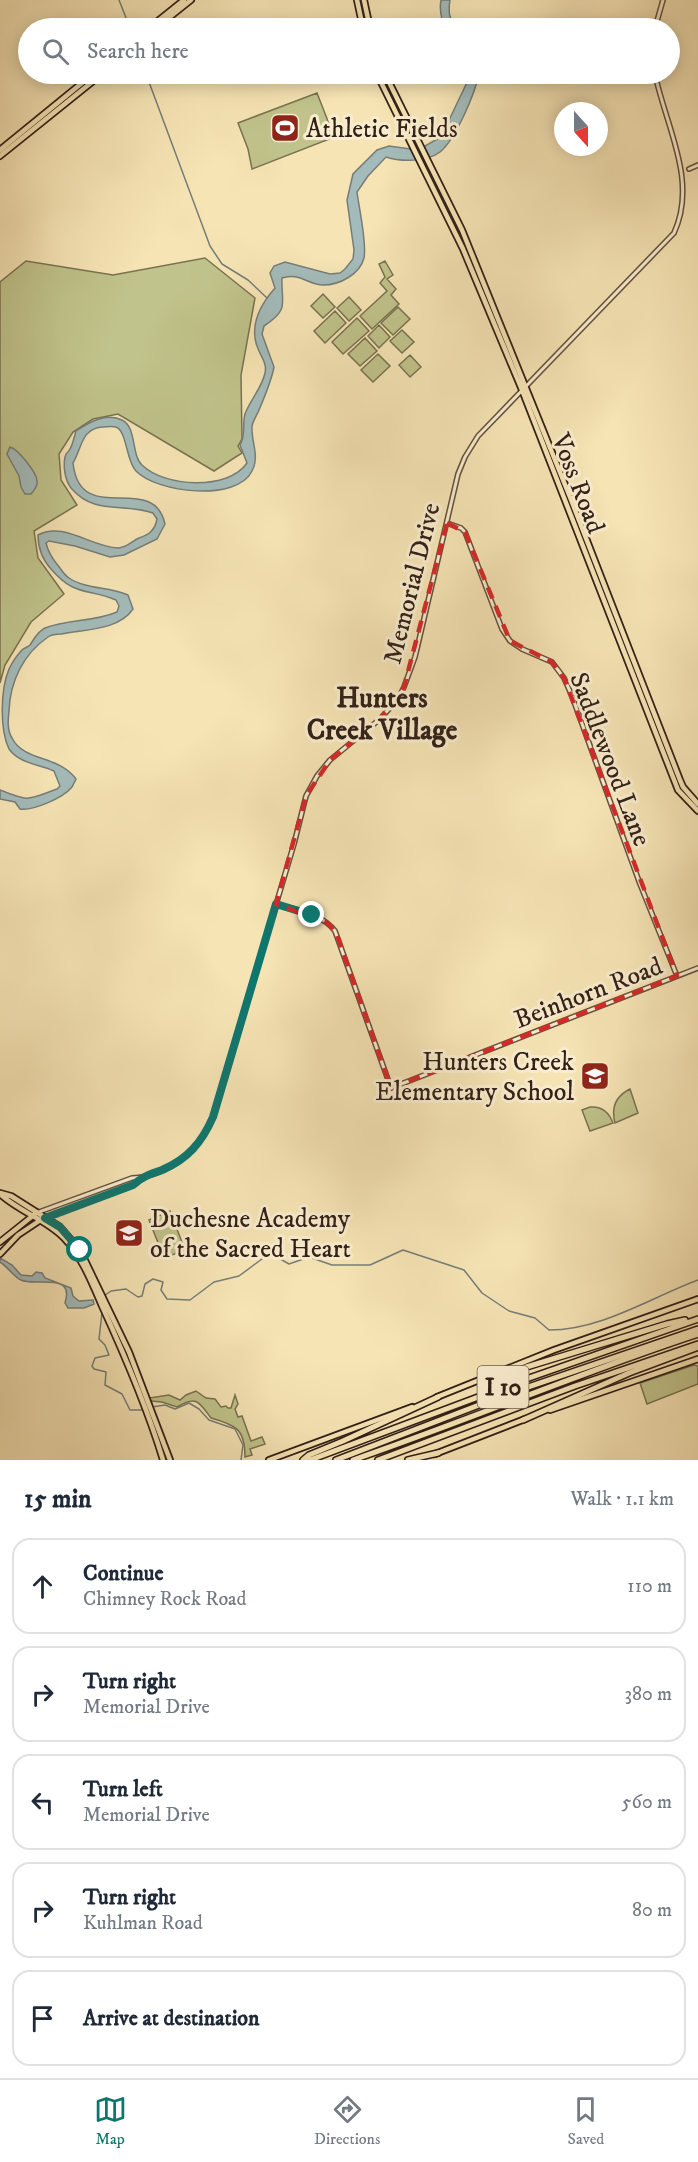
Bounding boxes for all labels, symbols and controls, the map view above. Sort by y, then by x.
search box [18,18,680,84]
icon: search [39,35,72,68]
text: Search here [87,38,189,65]
north arrow [554,102,608,156]
sports icon: Athletic Fields [269,112,301,144]
place label: Athletic Fields [306,113,458,146]
street label: Voss Road [543,428,612,538]
street label: Memorial Drive [377,499,448,667]
street label: Saddlewood Lane [561,668,658,851]
district label: Hunters Creek Village [307,681,458,748]
route end [298,901,324,927]
street label: Beinhorn Road [510,950,667,1037]
place label: Hunters Creek Elementary School [375,1046,574,1109]
school or university icon: Hunters Creek Elementary School [579,1060,611,1092]
place label: Duchesne Academy of the Sacred Heart [150,1203,351,1266]
school or university icon: Duchesne Academy of the Sacred Heart [113,1217,145,1249]
route start [66,1236,92,1262]
road number: I 10 [478,1366,528,1408]
text: 15 min [24,1483,92,1516]
text: Walk · 1.1 km [570,1487,674,1512]
text: Continue [83,1560,164,1587]
icon: ahead [26,1570,59,1603]
text: 110 m [627,1574,672,1599]
text: Chimney Rock Road [83,1587,247,1612]
text: Turn right [83,1668,176,1695]
icon: right [26,1678,59,1711]
text: 380 m [624,1682,672,1707]
text: Memorial Drive [83,1695,210,1720]
text: Turn left [83,1776,163,1803]
icon: left [26,1786,59,1819]
text: 560 m [622,1790,672,1815]
text: Memorial Drive [83,1803,210,1828]
text: Turn right [83,1884,176,1911]
icon: right [26,1894,59,1927]
text: 80 m [632,1898,672,1923]
text: Kuhlman Road [83,1911,203,1936]
icon: arrive [26,2002,59,2035]
text: Arrive at destination [83,2005,260,2032]
tab: Map [94,2093,127,2149]
tab: Directions [314,2093,380,2149]
tab: Saved [568,2093,604,2149]

